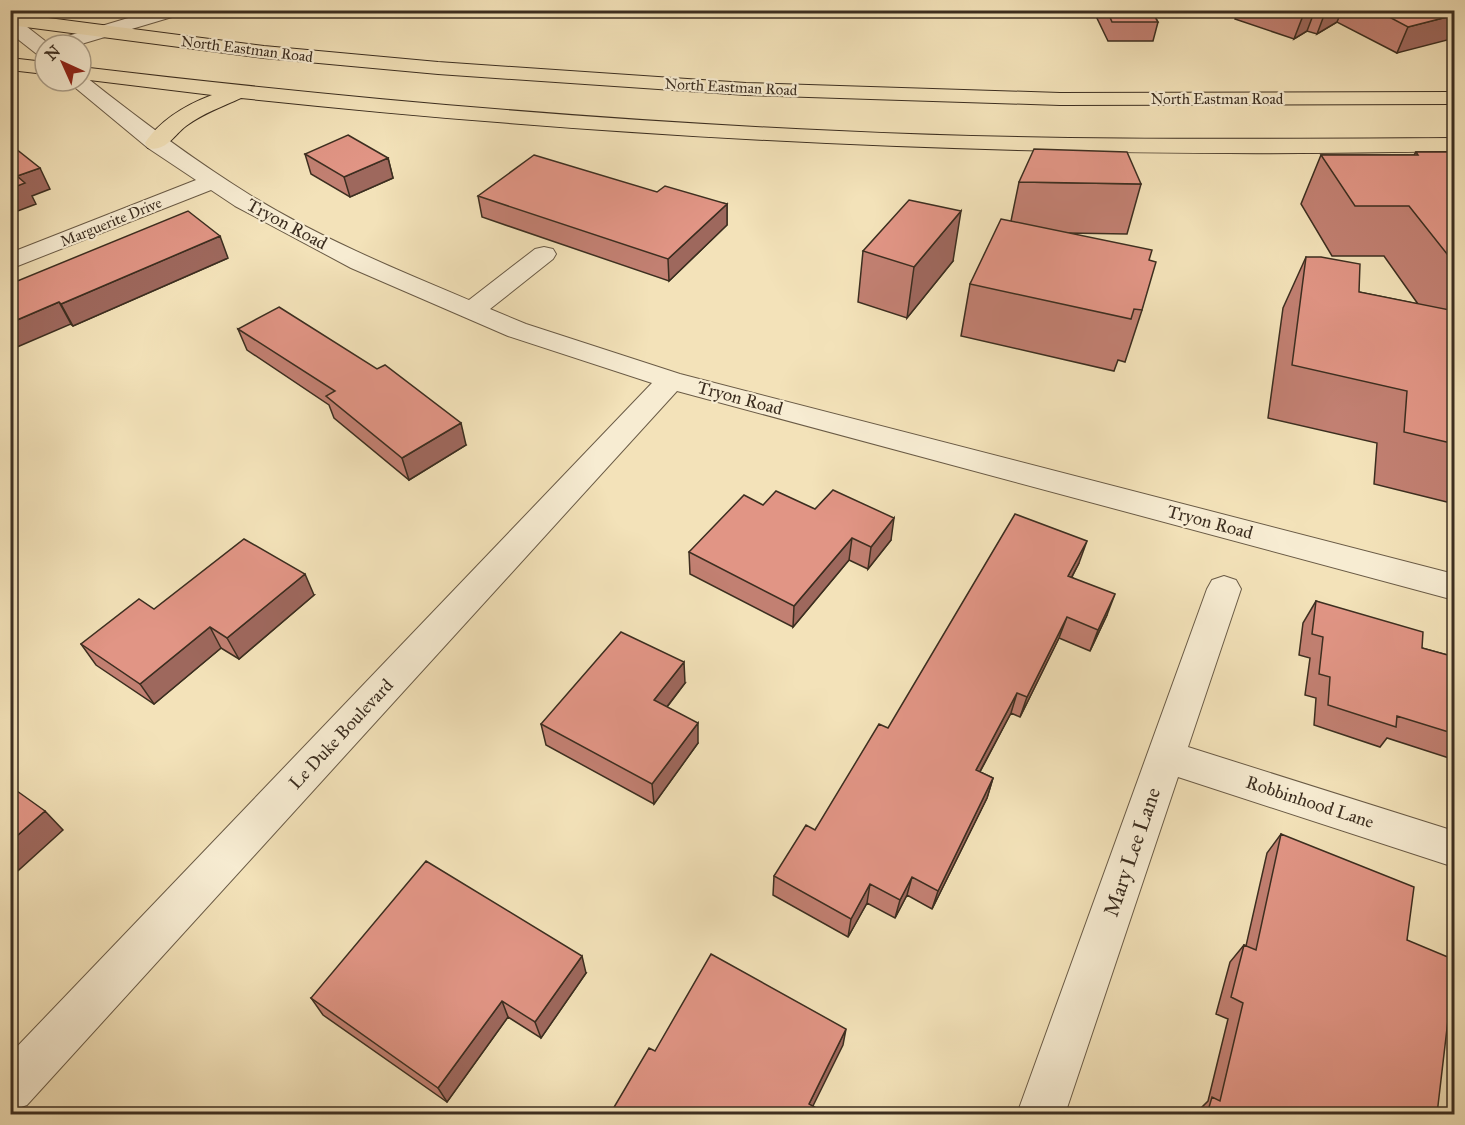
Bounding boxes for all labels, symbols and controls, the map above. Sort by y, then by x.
street label: North Eastman Road [180,32,314,66]
north arrow [33,33,93,93]
text: N [41,41,65,64]
street label: North Eastman Road [664,75,798,99]
street label: North Eastman Road [1151,90,1284,108]
street label: Marguerite Drive [58,193,164,251]
street label: Tryon Road [243,194,331,254]
street label: Tryon Road [695,376,785,420]
street label: Tryon Road [1165,500,1255,544]
street label: Le Duke Boulevard [284,674,398,794]
street label: Robbinhood Lane [1243,771,1377,833]
street label: Mary Lee Lane [1098,784,1166,920]

